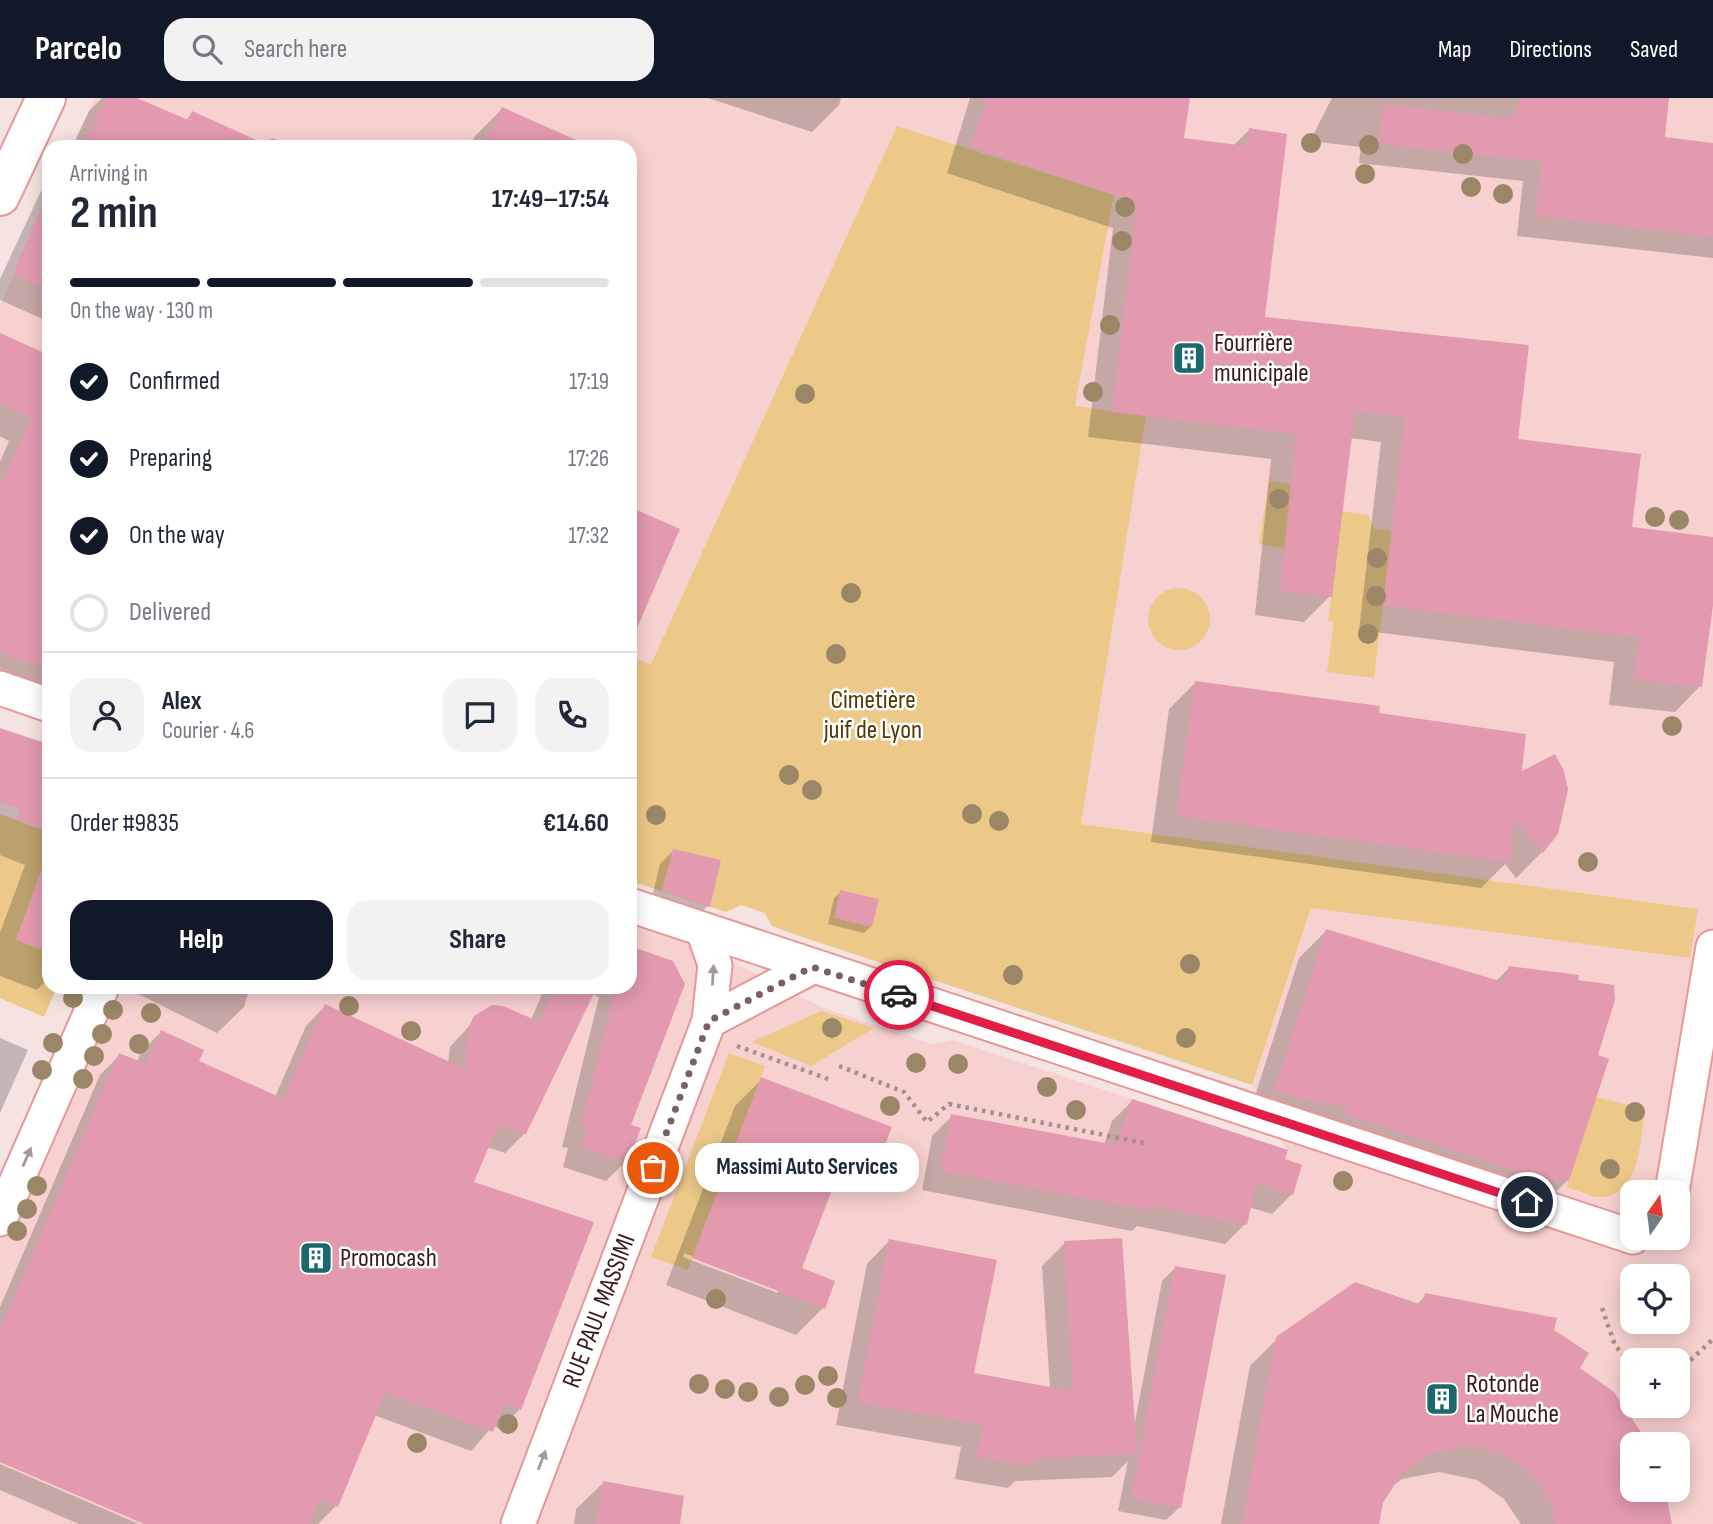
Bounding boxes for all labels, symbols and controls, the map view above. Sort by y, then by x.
search box [164,18,654,81]
text: Parcelo [35,29,122,69]
icon: search [188,30,226,68]
text: Search here [244,34,347,65]
text: Map [1438,35,1471,64]
text: Directions [1509,35,1592,64]
text: Saved [1630,35,1678,64]
text: Arriving in [70,160,148,188]
text: 17:49–17:54 [492,184,609,215]
text: 2 min [70,186,158,241]
text: On the way · 130 m [70,297,213,325]
place label: Fourrière municipale [1214,328,1309,389]
building icon: Fourrière municipale [1170,339,1208,377]
icon: check [70,363,108,401]
text: Confirmed [129,366,220,397]
text: 17:19 [569,368,609,396]
icon: check [70,440,108,478]
text: Preparing [129,443,212,474]
text: 17:26 [568,445,609,473]
icon: check [70,517,108,555]
text: On the way [129,520,225,551]
text: 17:32 [568,522,609,550]
text: Delivered [129,597,211,628]
button: person [70,678,144,752]
button: chat [443,678,517,752]
button: phone [535,678,609,752]
park label: Cimetière juif de Lyon [823,685,922,746]
text: Alex [162,686,202,717]
text: Courier · 4.6 [162,717,254,745]
text: Order #9835 [70,808,179,839]
text: €14.60 [543,808,609,839]
button: Help [70,900,333,980]
button: Share [347,900,609,980]
courier [864,960,934,1030]
one-way arrow [708,964,719,986]
icon: car [880,976,918,1014]
pin [623,1138,683,1198]
callout: Massimi Auto Services [695,1144,919,1192]
one-way arrow [21,1147,33,1167]
icon: bag [634,1149,672,1187]
text: Massimi Auto Services [716,1153,898,1181]
pin [1497,1172,1557,1232]
north arrow [1620,1180,1690,1250]
map controls [1620,1180,1690,1502]
icon: home [1508,1183,1546,1221]
street label: RUE PAUL MASSIMI [556,1230,642,1392]
building icon: Promocash [297,1239,335,1277]
place label: Promocash [340,1243,437,1274]
button: locate [1620,1264,1690,1334]
button: + [1620,1348,1690,1418]
place label: Rotonde La Mouche [1466,1369,1559,1430]
building icon: Rotonde La Mouche [1423,1380,1461,1418]
button: − [1620,1432,1690,1502]
one-way arrow [537,1450,548,1471]

